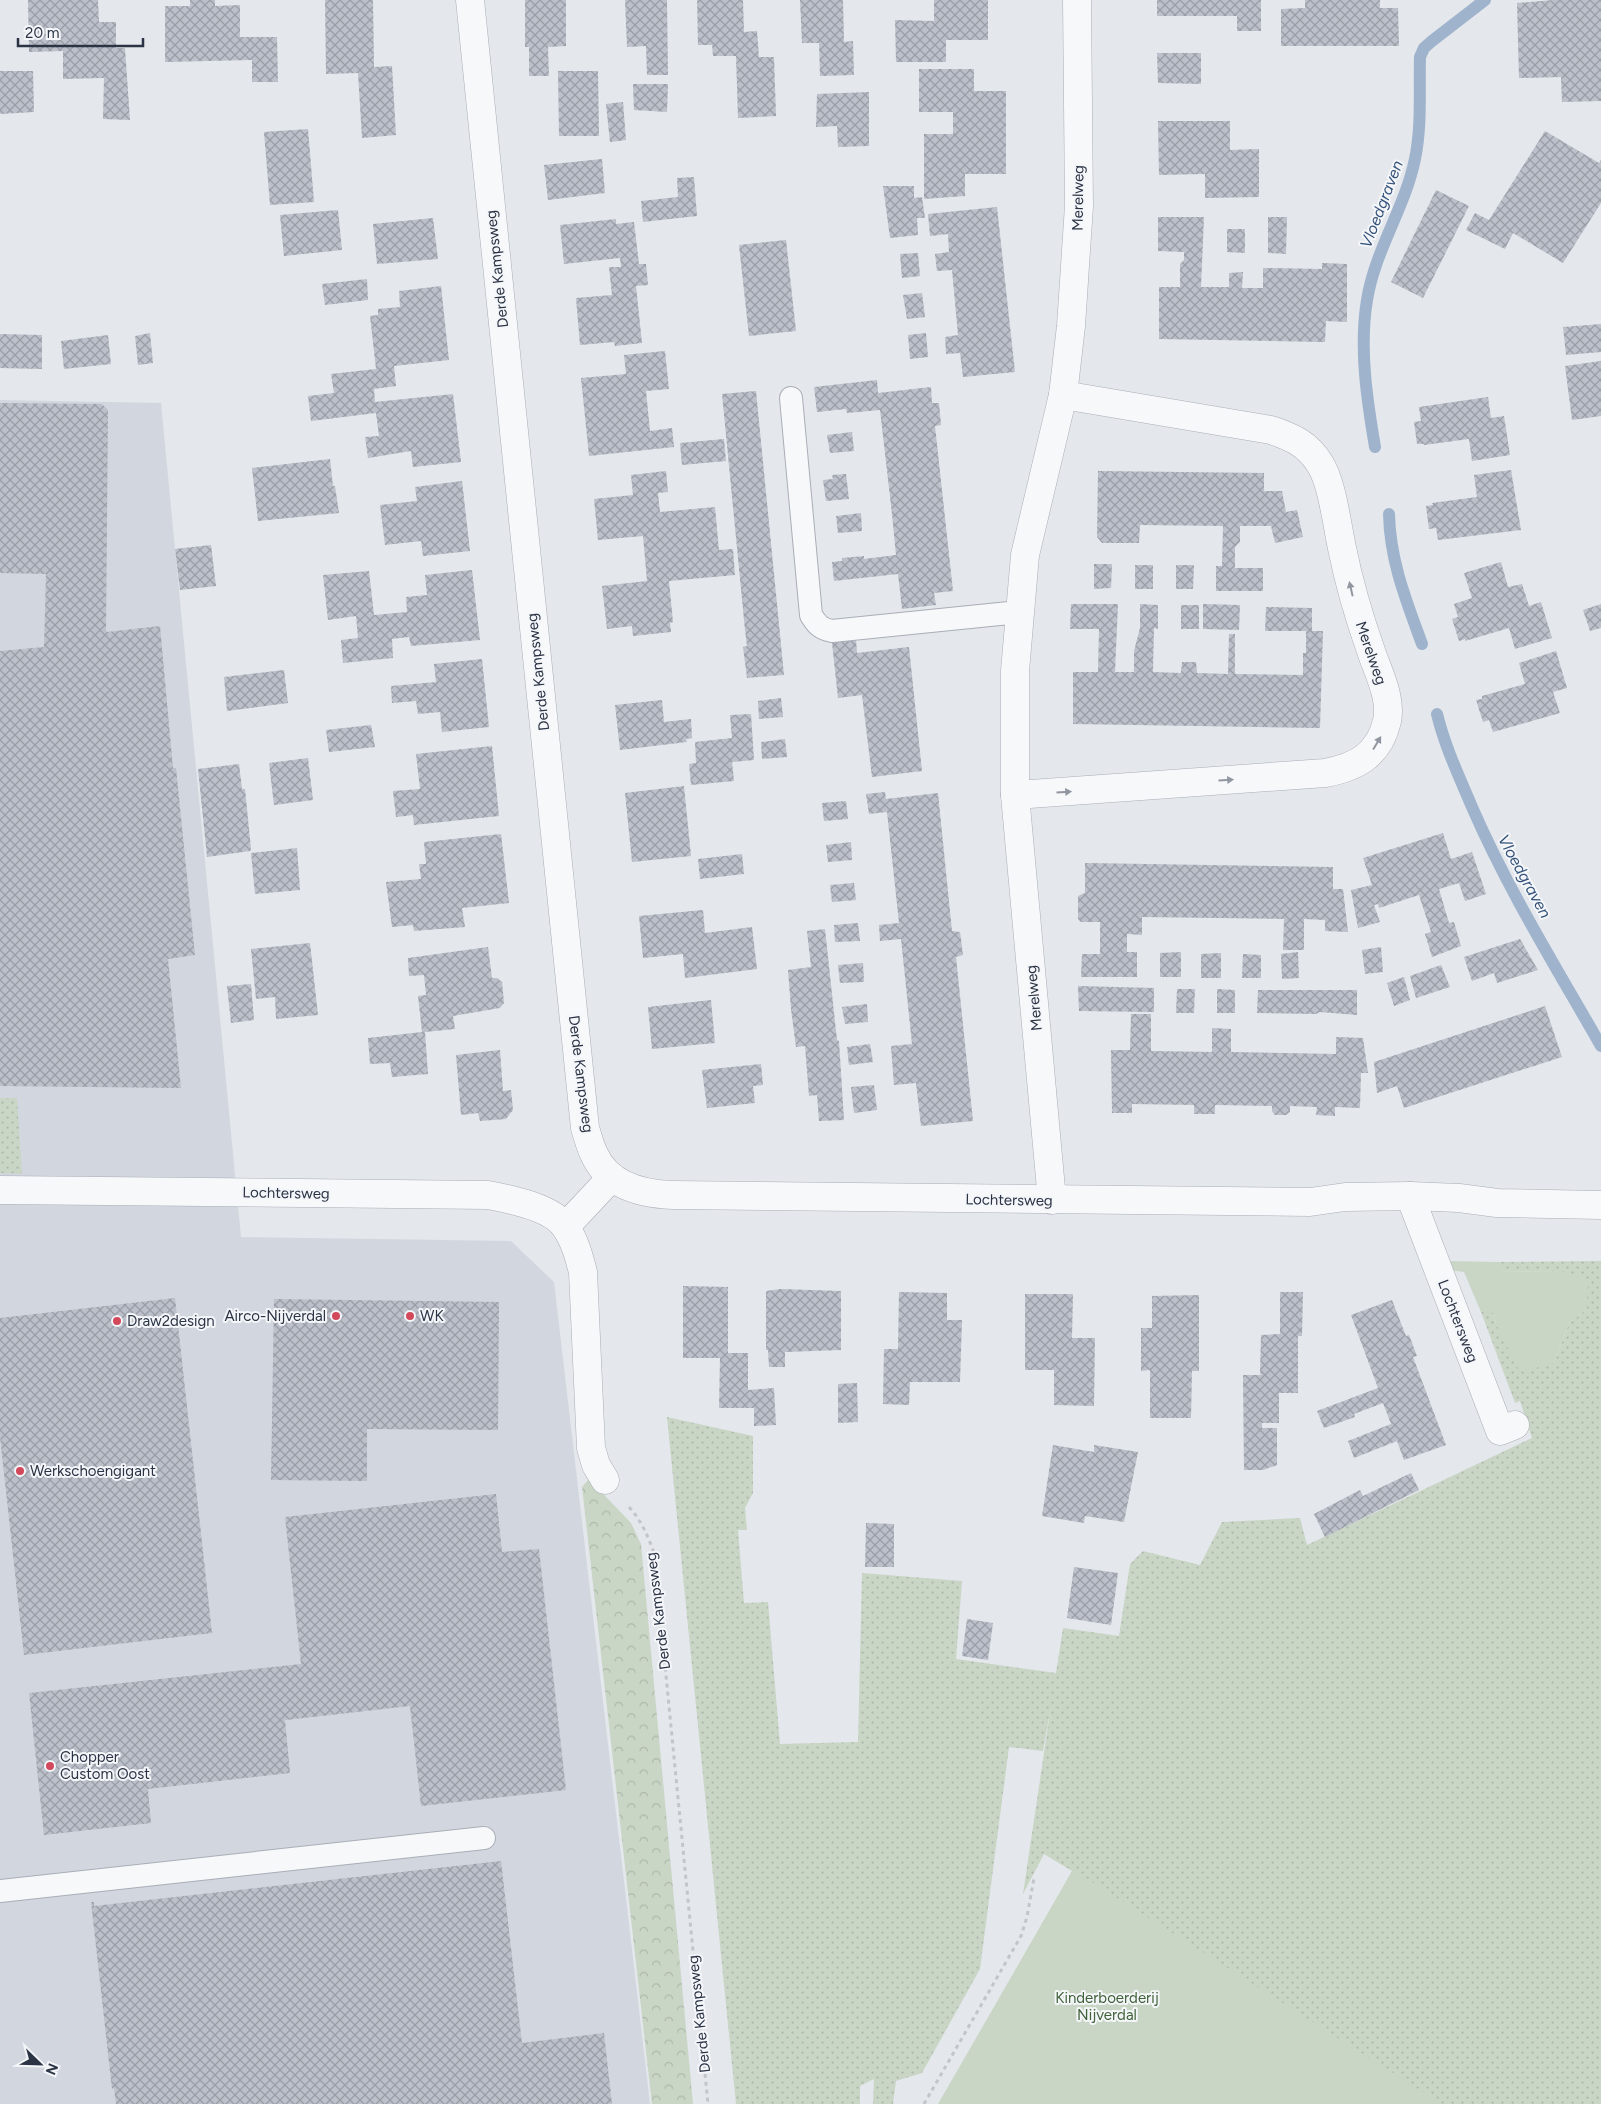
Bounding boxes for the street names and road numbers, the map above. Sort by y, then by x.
street label: Merelweg [1068,165,1088,231]
street label: Derde Kampsweg [482,209,512,329]
street label: Derde Kampsweg [523,612,553,732]
street label: Merelweg [1352,619,1390,687]
street label: Merelweg [1022,964,1046,1032]
street label: Derde Kampsweg [565,1014,597,1134]
street label: Lochtersweg [242,1183,330,1203]
street label: Lochtersweg [965,1190,1053,1210]
street label: Lochtersweg [1434,1277,1482,1365]
street label: Derde Kampsweg [642,1551,674,1671]
street label: Derde Kampsweg [684,1954,714,2074]

